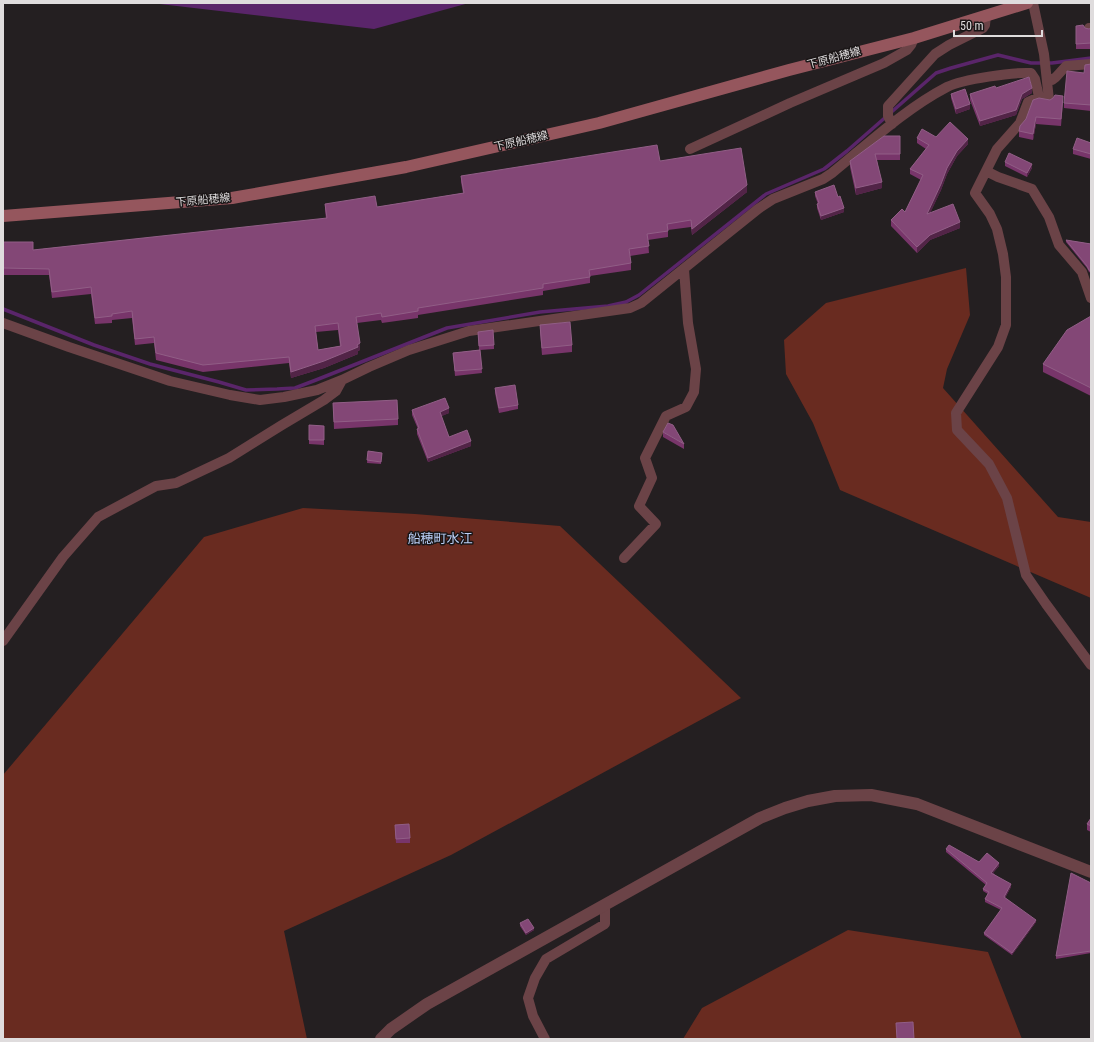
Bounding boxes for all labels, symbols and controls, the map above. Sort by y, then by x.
scale bar [954,12,1042,38]
text: 50 m [960,19,984,33]
street label: 下原船穂線 [806,45,862,71]
street label: 下原船穂線 [493,128,549,154]
street label: 下原船穂線 [175,191,231,209]
district label: 船穂町水江 [407,531,473,546]

